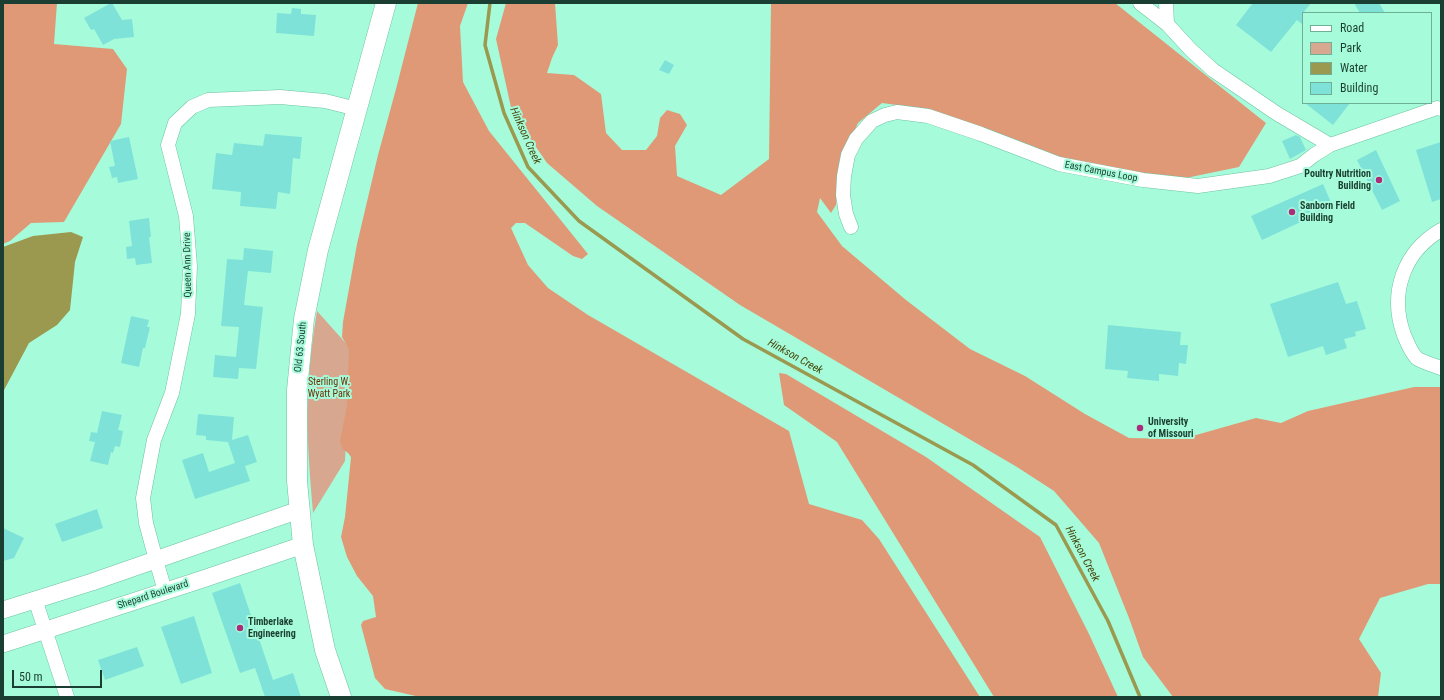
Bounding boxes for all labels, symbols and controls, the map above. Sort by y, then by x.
legend [1302,12,1432,104]
text: Road [1340,21,1364,35]
text: Park [1340,41,1361,55]
text: Water [1340,61,1368,75]
text: Building [1340,81,1378,95]
water label: Hinkson Creek [507,105,543,167]
street label: East Campus Loop [1064,159,1138,185]
place label: Poultry Nutrition Building [1304,168,1371,192]
marker: Poultry Nutrition Building [1374,175,1384,185]
place label: Sanborn Field Building [1300,200,1355,224]
marker: Sanborn Field Building [1287,207,1297,217]
street label: Queen Ann Drive [181,232,195,298]
street label: Old 63 South [292,321,310,373]
water label: Hinkson Creek [765,336,825,378]
park label: Sterling W. Wyatt Park [308,376,350,400]
place label: University of Missouri [1148,416,1193,440]
marker: University of Missouri [1135,423,1145,433]
water label: Hinkson Creek [1062,524,1102,584]
street label: Shepard Boulevard [116,578,190,612]
place label: Timberlake Engineering [248,616,296,640]
marker: Timberlake Engineering [235,623,245,633]
scale bar [14,662,104,688]
text: 50 m [19,670,43,684]

